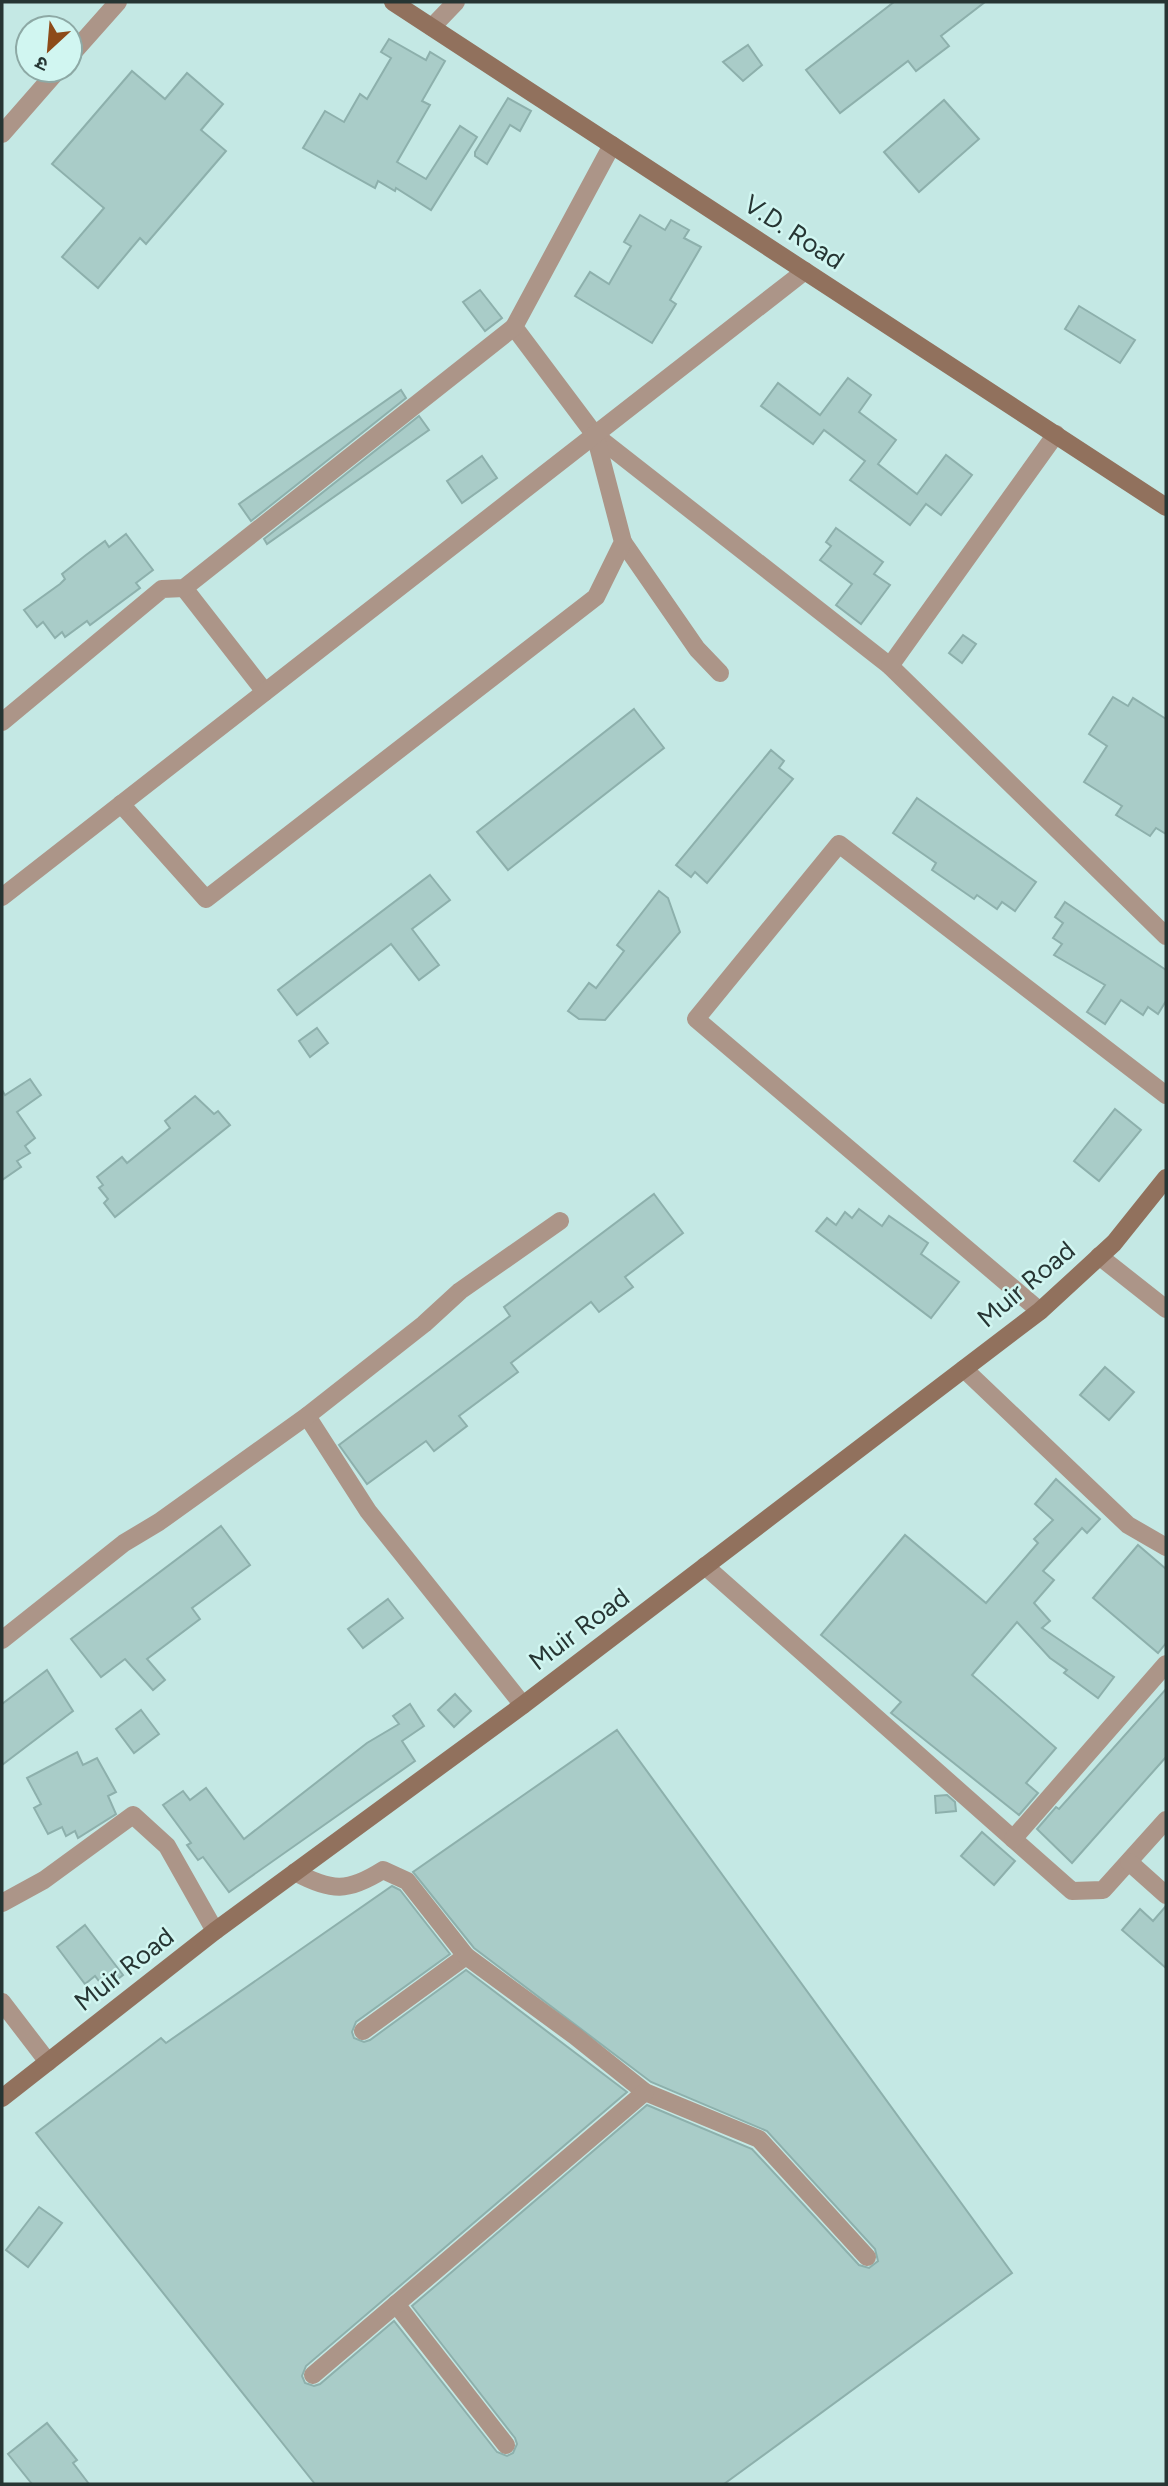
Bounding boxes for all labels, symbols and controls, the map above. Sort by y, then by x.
north arrow [14,14,84,84]
text: उ [31,51,52,77]
street label: V.D. Road [738,188,850,276]
street label: Muir Road [971,1234,1081,1334]
street label: Muir Road [522,1581,636,1677]
street label: Muir Road [68,1920,180,2018]

